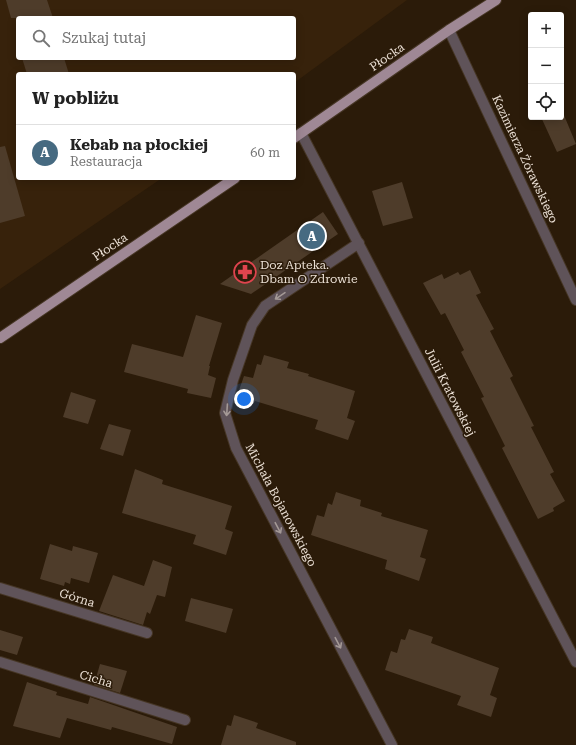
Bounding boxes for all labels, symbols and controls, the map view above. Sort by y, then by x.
map controls [528,12,564,120]
button: + [528,12,564,48]
search box [16,16,296,60]
icon: search [30,27,52,49]
text: Szukaj tutaj [62,29,146,47]
street label: Płocka [367,40,407,74]
button: − [528,48,564,84]
button: locate [528,84,564,120]
text: W pobliżu [32,88,119,108]
street label: Kazimierza Żórawskiego [489,93,561,225]
text: Kebab na płockiej [70,136,208,154]
text: A [40,145,50,160]
text: 60 m [250,145,280,160]
text: Restauracja [70,154,142,169]
pin: A [299,221,325,251]
street label: Płocka [90,230,131,264]
place label: Doz Apteka. Dbam O Zdrowie [260,258,358,286]
pharmacy icon: Doz Apteka. Dbam O Zdrowie [232,259,258,285]
one-way arrow [274,292,285,300]
street label: Julii Kratowskiej [422,346,478,438]
your location [234,389,254,409]
one-way arrow [223,403,230,416]
street label: Michała Bojanowskiego [243,441,319,569]
one-way arrow [274,522,282,534]
street label: Górna [58,586,97,610]
one-way arrow [335,637,343,649]
street label: Cicha [78,667,115,691]

